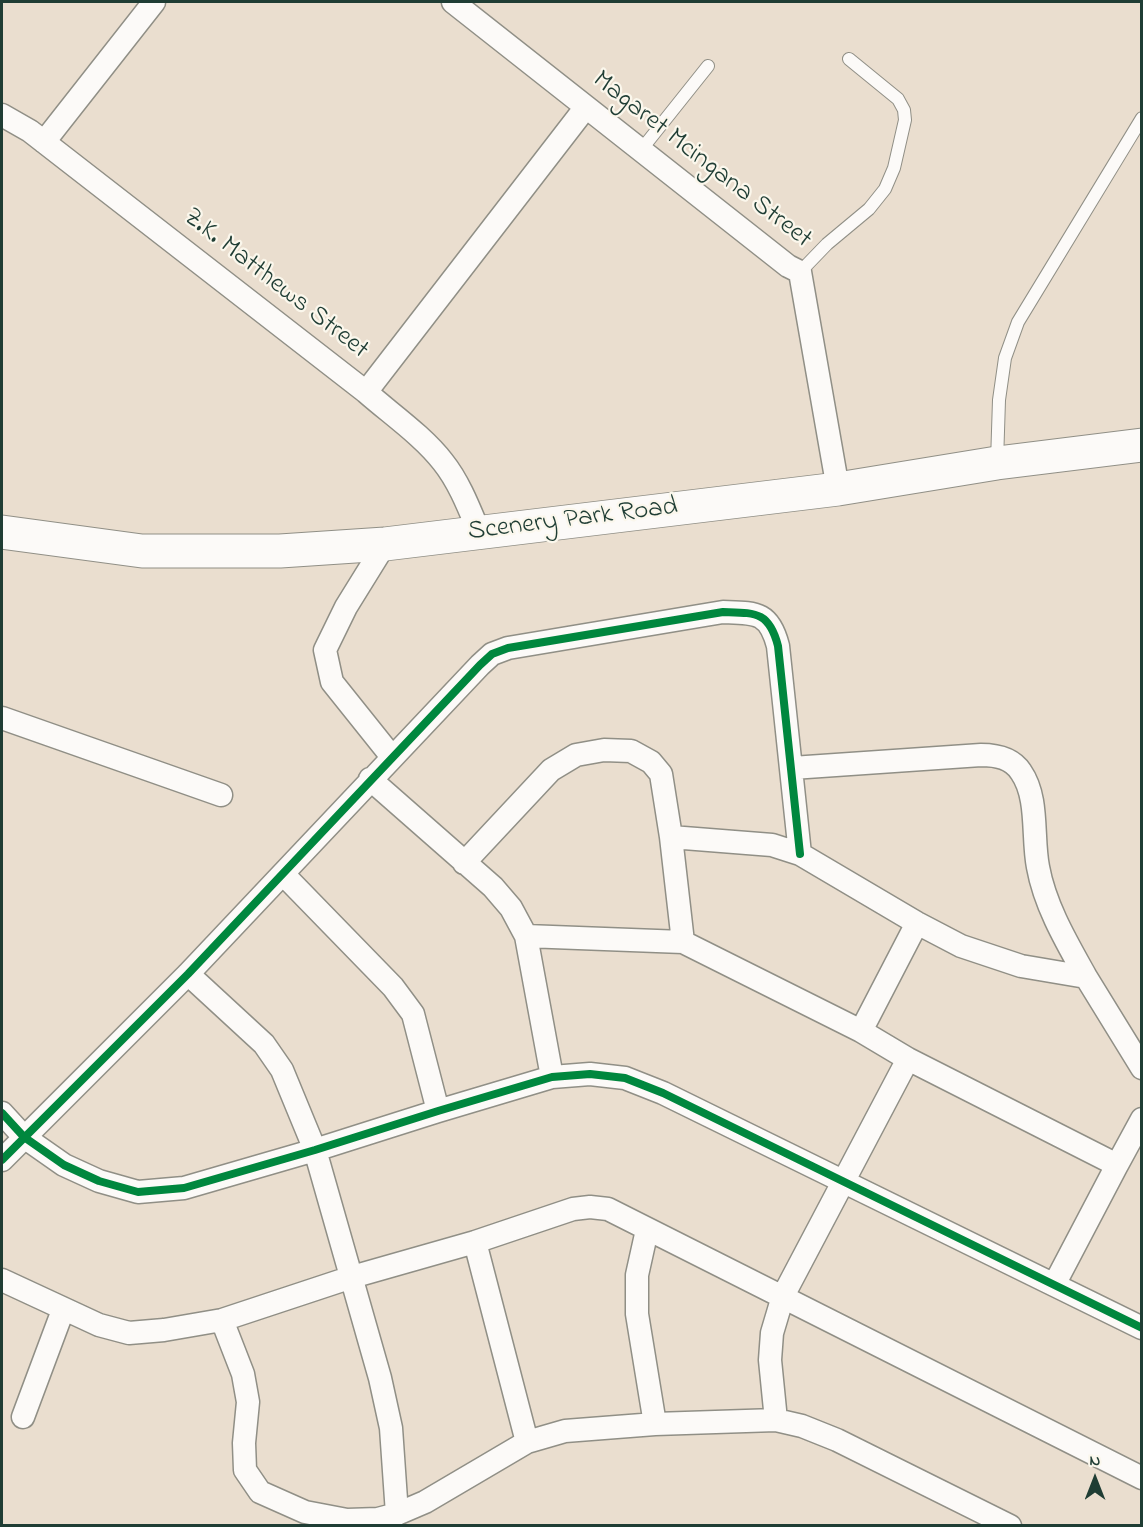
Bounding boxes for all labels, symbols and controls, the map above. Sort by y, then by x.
street label: Magaret Mcingana Street [585,65,817,257]
street label: Z.K. Matthews Street [176,203,374,367]
street label: Scenery Park Road [466,492,680,550]
north arrow [1065,1449,1125,1509]
text: N [1090,1449,1100,1473]

